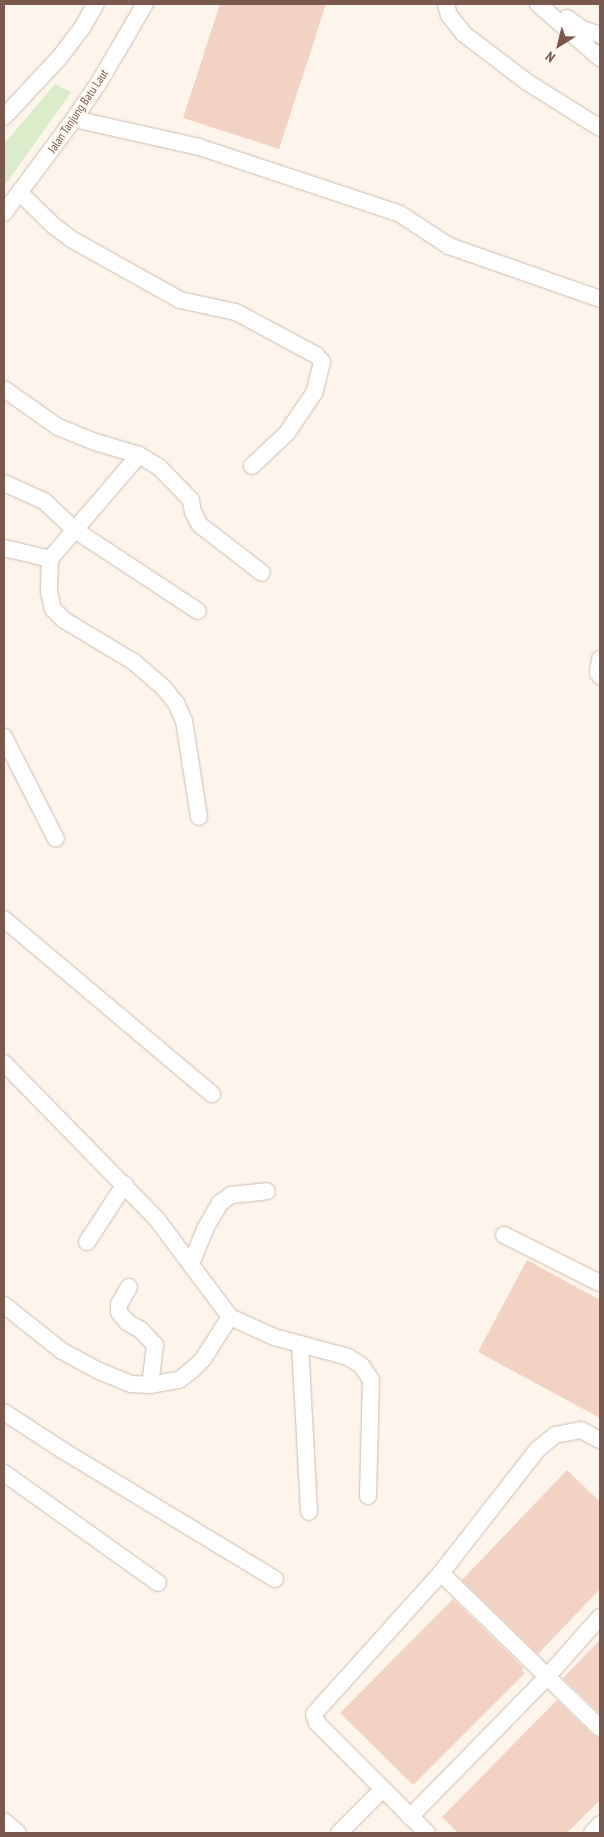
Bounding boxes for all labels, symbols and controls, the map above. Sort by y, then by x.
north arrow [534,20,584,70]
text: N [542,48,559,67]
street label: Jalan Tanjung Batu Laut [45,66,111,156]

